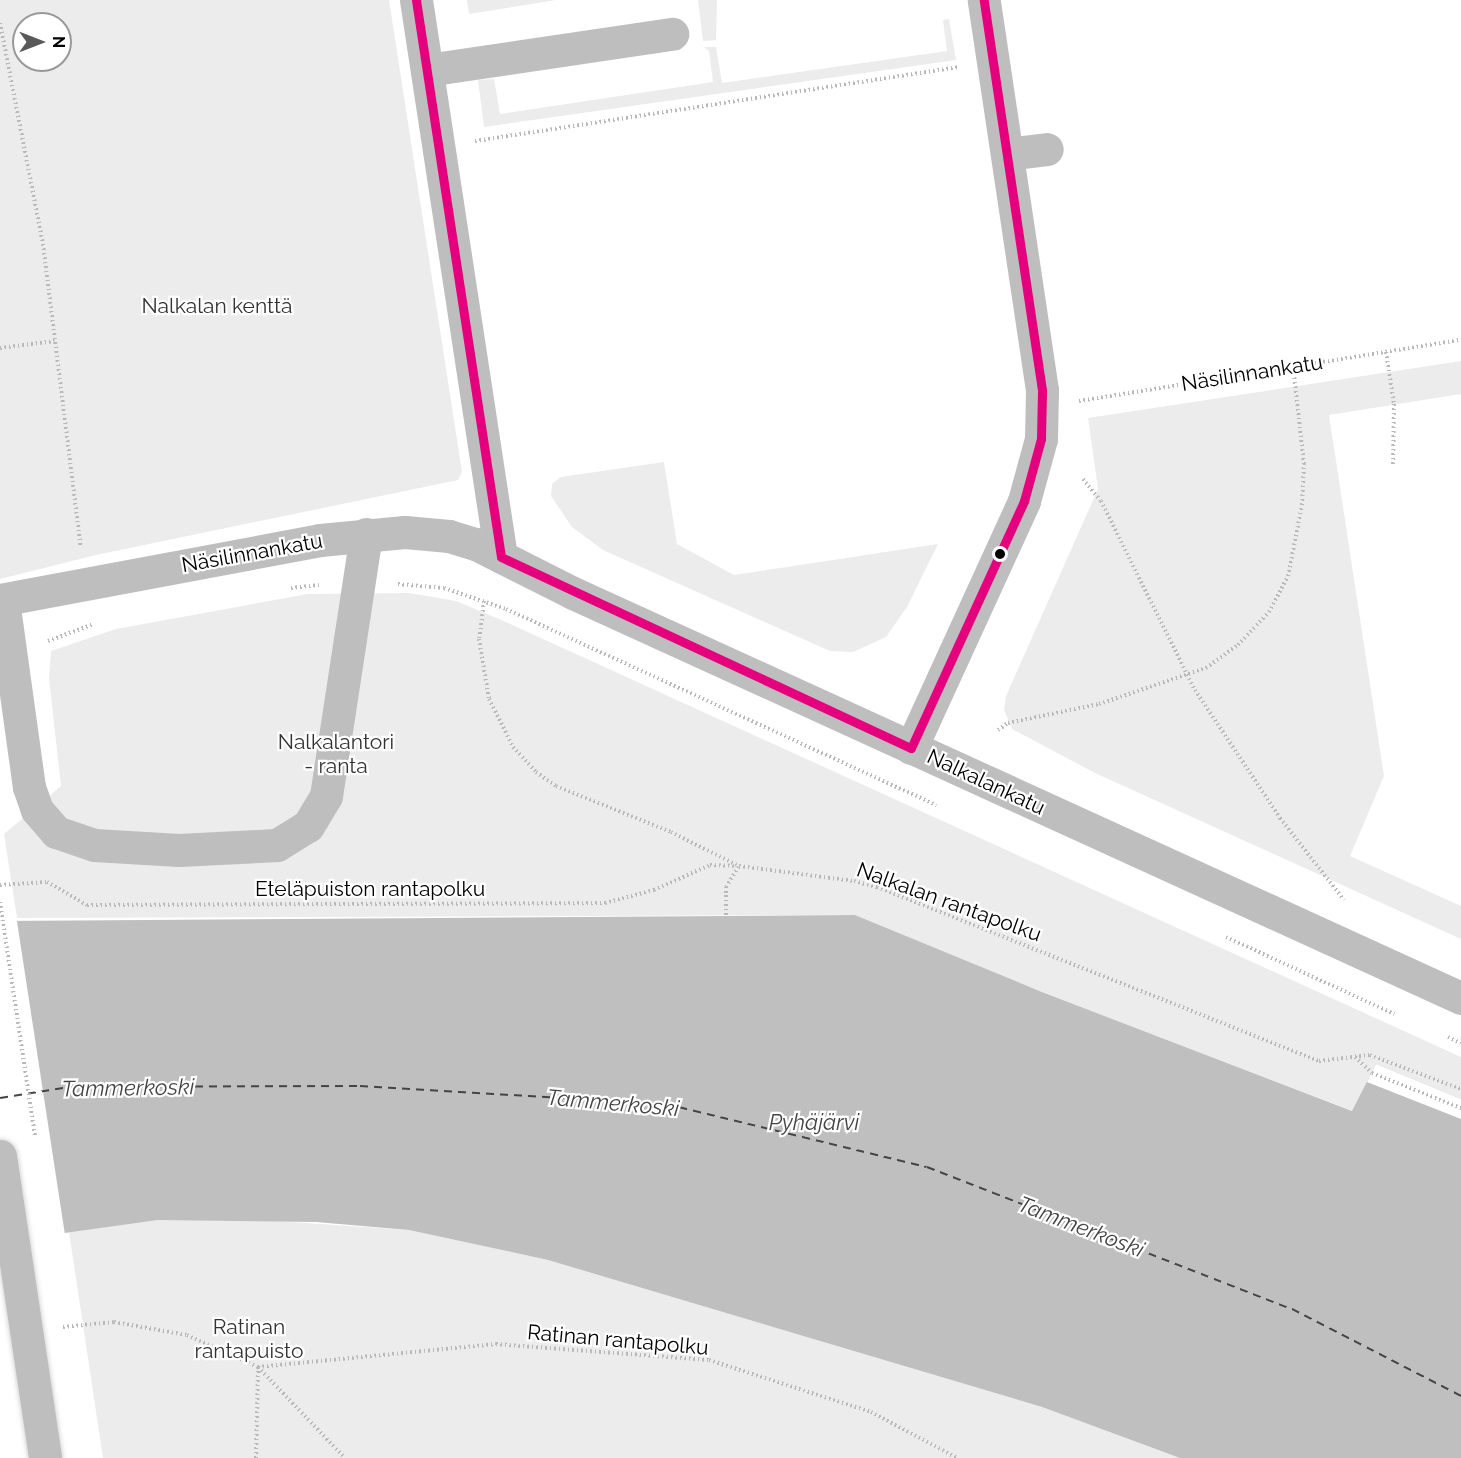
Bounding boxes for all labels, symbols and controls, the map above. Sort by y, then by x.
north arrow [12,12,72,72]
text: N [49,36,68,48]
park label: Nalkalan kenttä [141,293,293,319]
street label: Näsilinnankatu [1180,349,1324,397]
street label: Näsilinnankatu [180,528,324,578]
unlabelled marker [994,548,1006,560]
park label: Nalkalantori - ranta [278,729,394,779]
street label: Nalkalankatu [923,744,1049,820]
street label: Nalkalan rantapolku [853,857,1045,947]
street label: Eteläpuiston rantapolku [255,876,485,902]
water label: Tammerkoski [61,1074,195,1102]
water label: Tammerkoski [546,1084,680,1122]
water label: Pyhäjärvi [769,1110,859,1136]
water label: Tammerkoski [1014,1191,1148,1263]
park label: Ratinan rantapuisto [195,1314,303,1364]
street label: Ratinan rantapolku [526,1320,710,1360]

